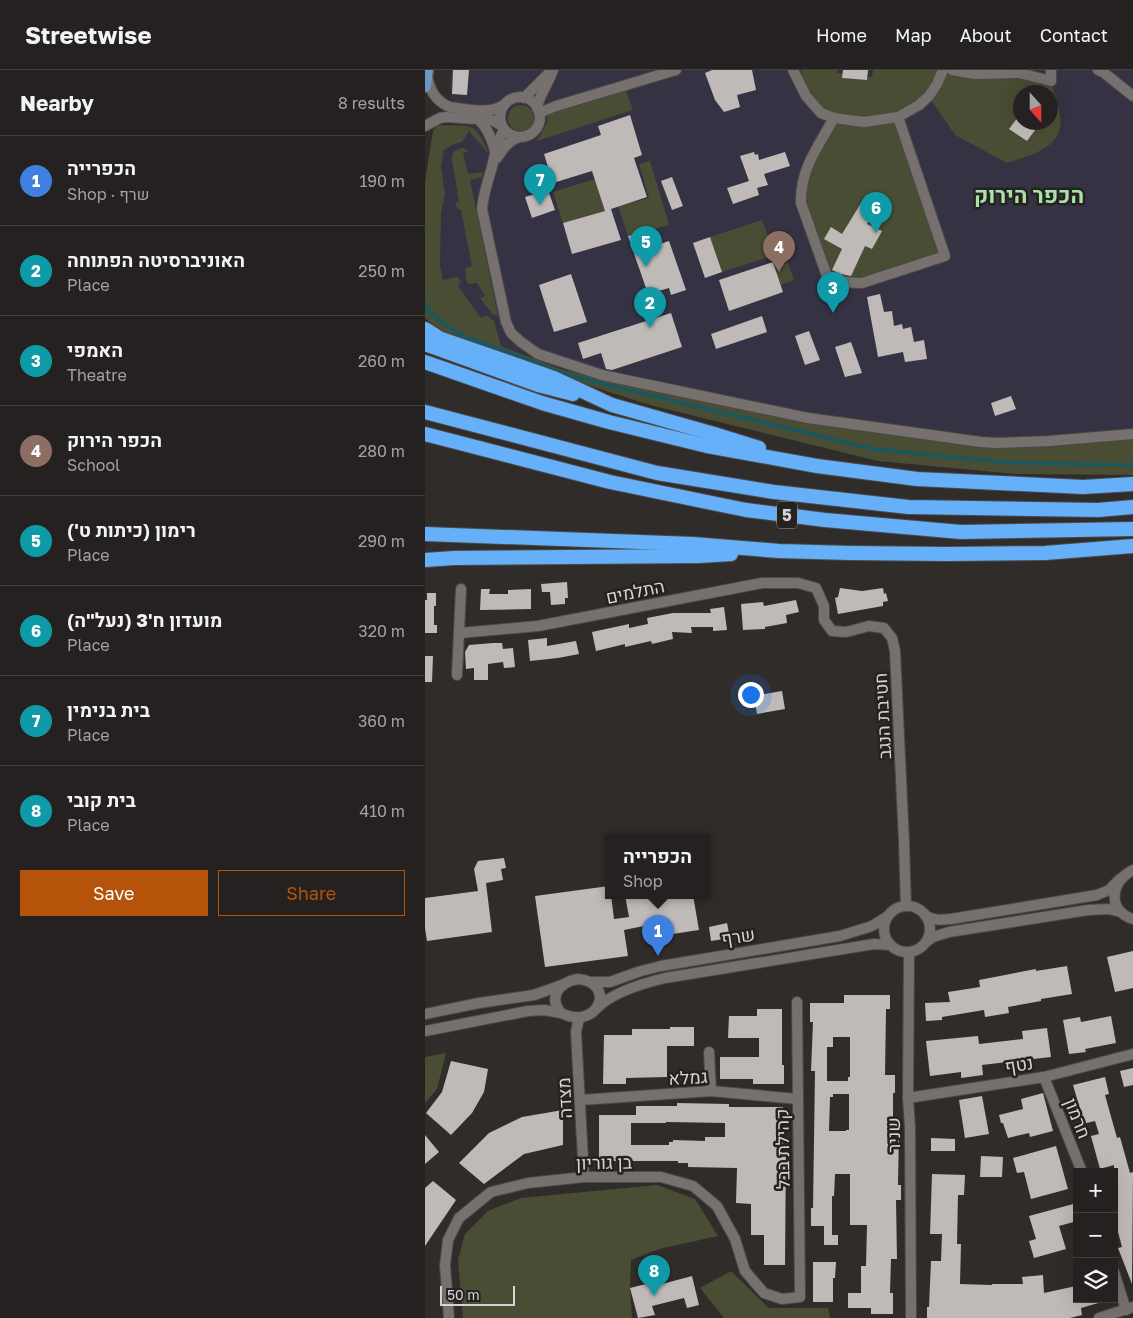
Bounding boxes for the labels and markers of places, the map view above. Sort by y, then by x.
pin: 7 [524,164,556,205]
pin: 6 [860,192,892,233]
pin: 5 [630,226,662,267]
pin: 4 [763,231,795,272]
pin: 3 [817,272,849,313]
pin: 2 [634,287,666,328]
pin: 1 [642,915,674,956]
pin: 8 [638,1255,670,1296]

